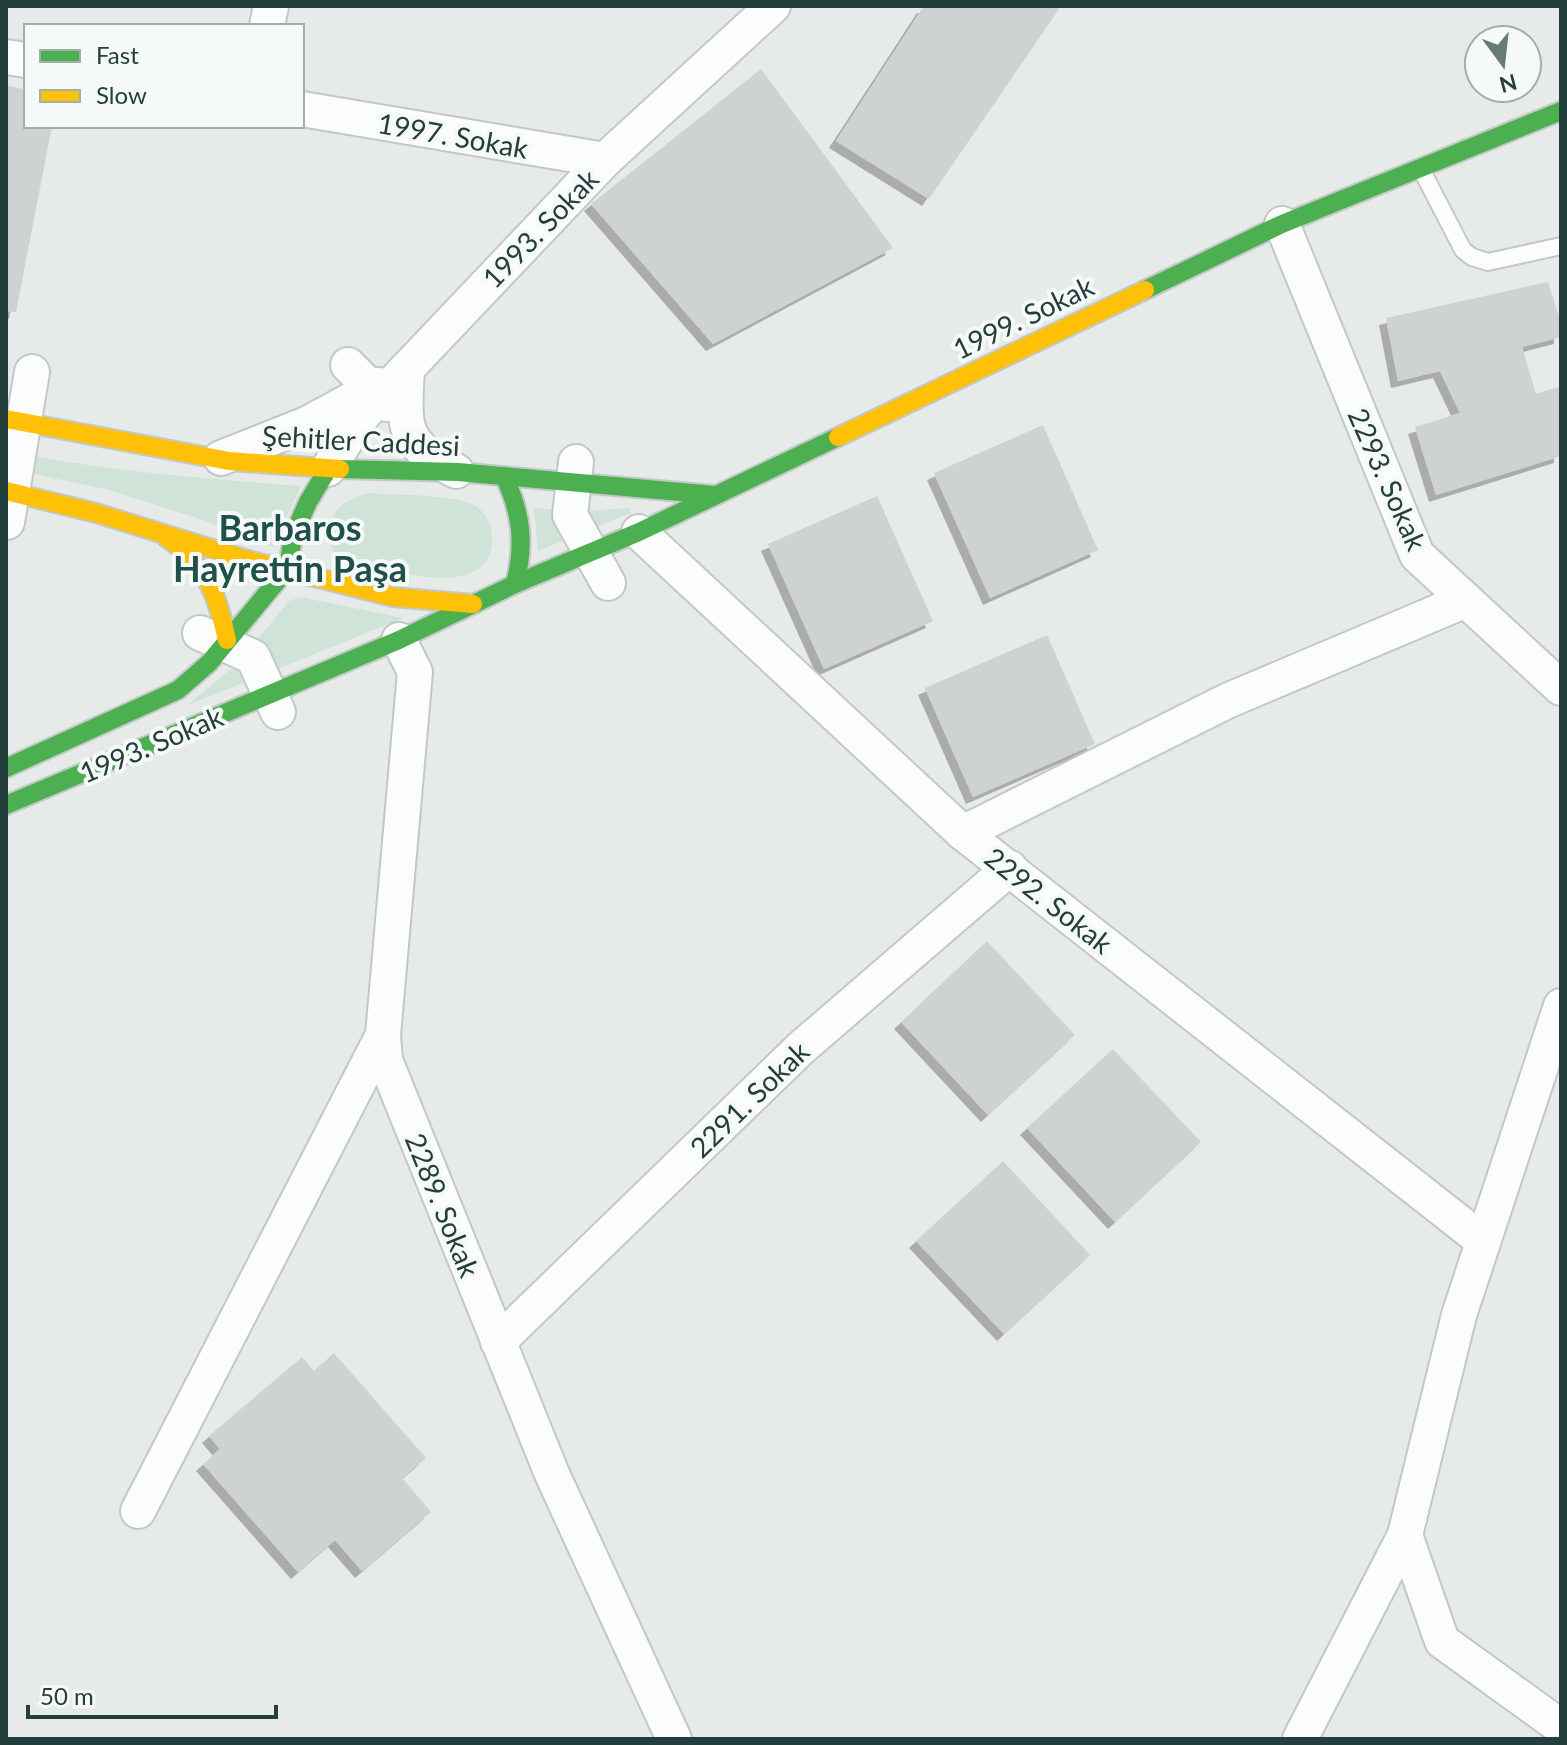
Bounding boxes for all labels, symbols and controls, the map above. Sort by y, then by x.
legend [24,24,304,128]
north arrow [1463,24,1543,104]
text: Fast [96,40,139,69]
text: N [1497,69,1520,99]
text: Slow [96,80,147,109]
street label: 1997. Sokak [375,105,532,165]
street label: 1993. Sokak [475,161,606,295]
street label: 1999. Sokak [947,268,1099,366]
street label: 2293. Sokak [1342,403,1435,556]
street label: Şehitler Caddesi [261,418,461,462]
district label: Barbaros Hayrettin Paşa [173,505,407,590]
street label: 1993. Sokak [74,698,228,789]
street label: 2292. Sokak [979,840,1120,961]
street label: 2291. Sokak [682,1033,816,1164]
street label: 2289. Sokak [399,1128,488,1283]
scale bar [28,1669,276,1719]
text: 50 m [40,1681,94,1710]

